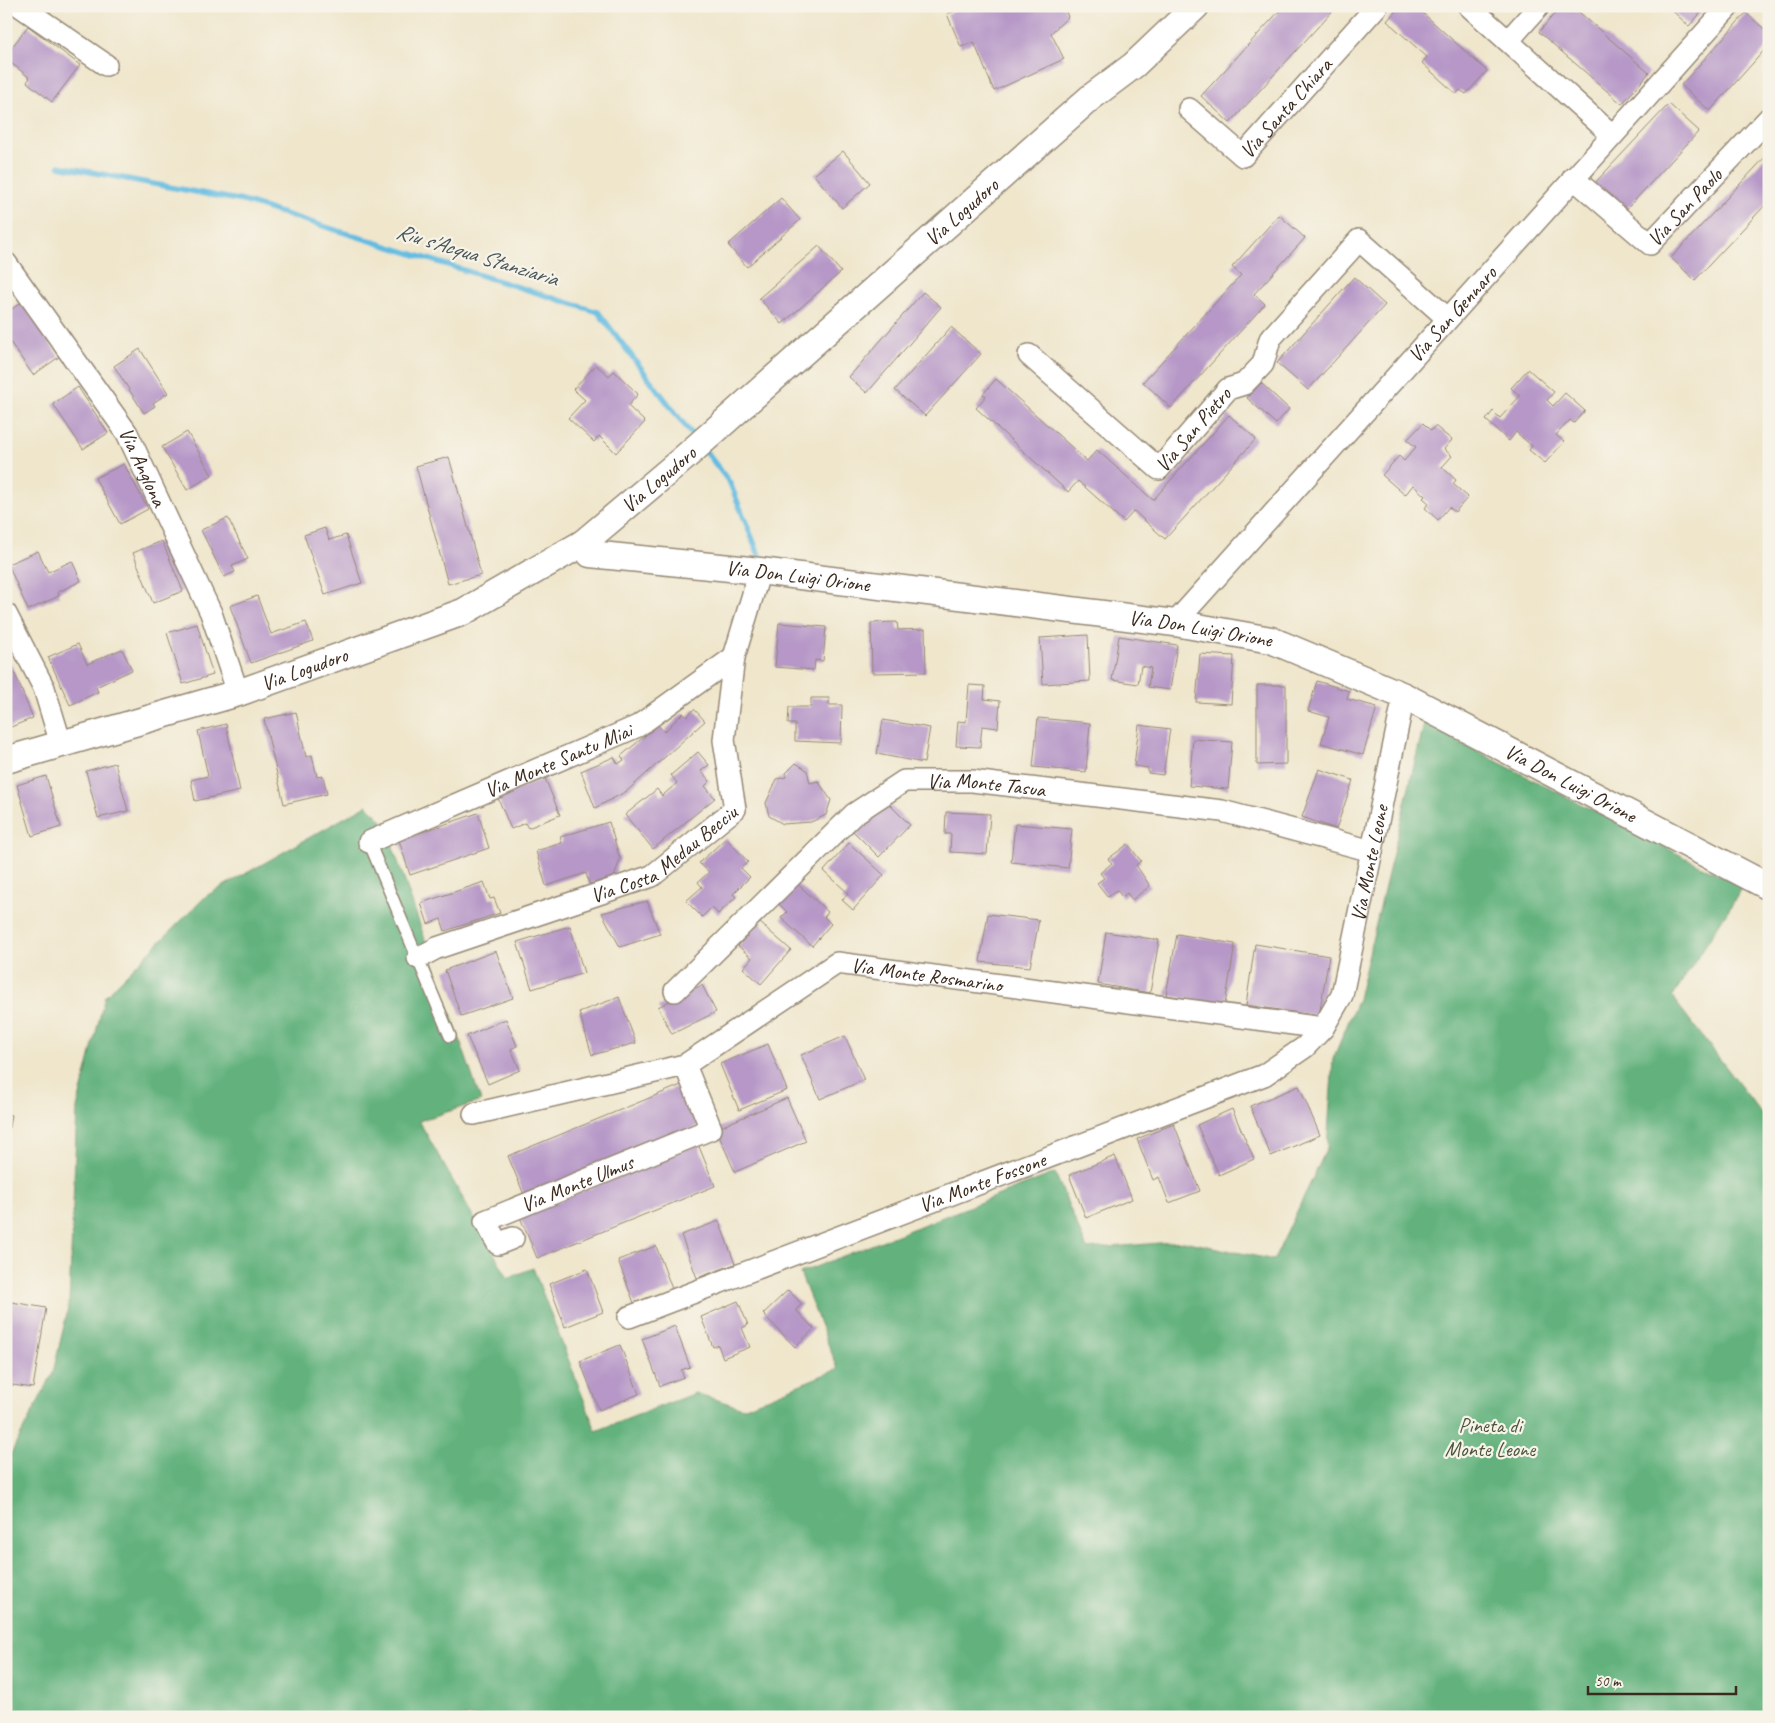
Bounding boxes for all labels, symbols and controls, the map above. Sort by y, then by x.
street label: Via Santa Chiara [1234,51,1339,164]
street label: Via San Paolo [1642,162,1729,252]
street label: Via Logudoro [919,171,1005,251]
water label: Riu s'Acqua Stanziaria [393,217,563,294]
street label: Via San Gennaro [1402,259,1503,368]
street label: Via San Pietro [1149,381,1238,477]
street label: Via Anglona [113,423,173,512]
street label: Via Logudoro [616,439,703,518]
street label: Via Don Luigi Orione [725,555,872,598]
street label: Via Don Luigi Orione [1127,604,1275,653]
street label: Via Logudoro [258,641,353,697]
street label: Via Monte Santu Miai [481,716,639,804]
street label: Via Don Luigi Orione [1501,738,1642,829]
street label: Via Monte Tasua [927,768,1049,803]
street label: Via Costa Medau Becciu [587,799,743,909]
street label: Via Monte Leone [1345,801,1394,924]
street label: Via Monte Rosmarino [849,952,1006,998]
street label: Via Monte Fossone [915,1146,1051,1218]
street label: Via Monte Ulmus [517,1148,639,1218]
park label: Pineta di Monte Leone [1445,1412,1536,1462]
scale bar [1588,1663,1735,1695]
text: 50 m [1595,1672,1622,1691]

